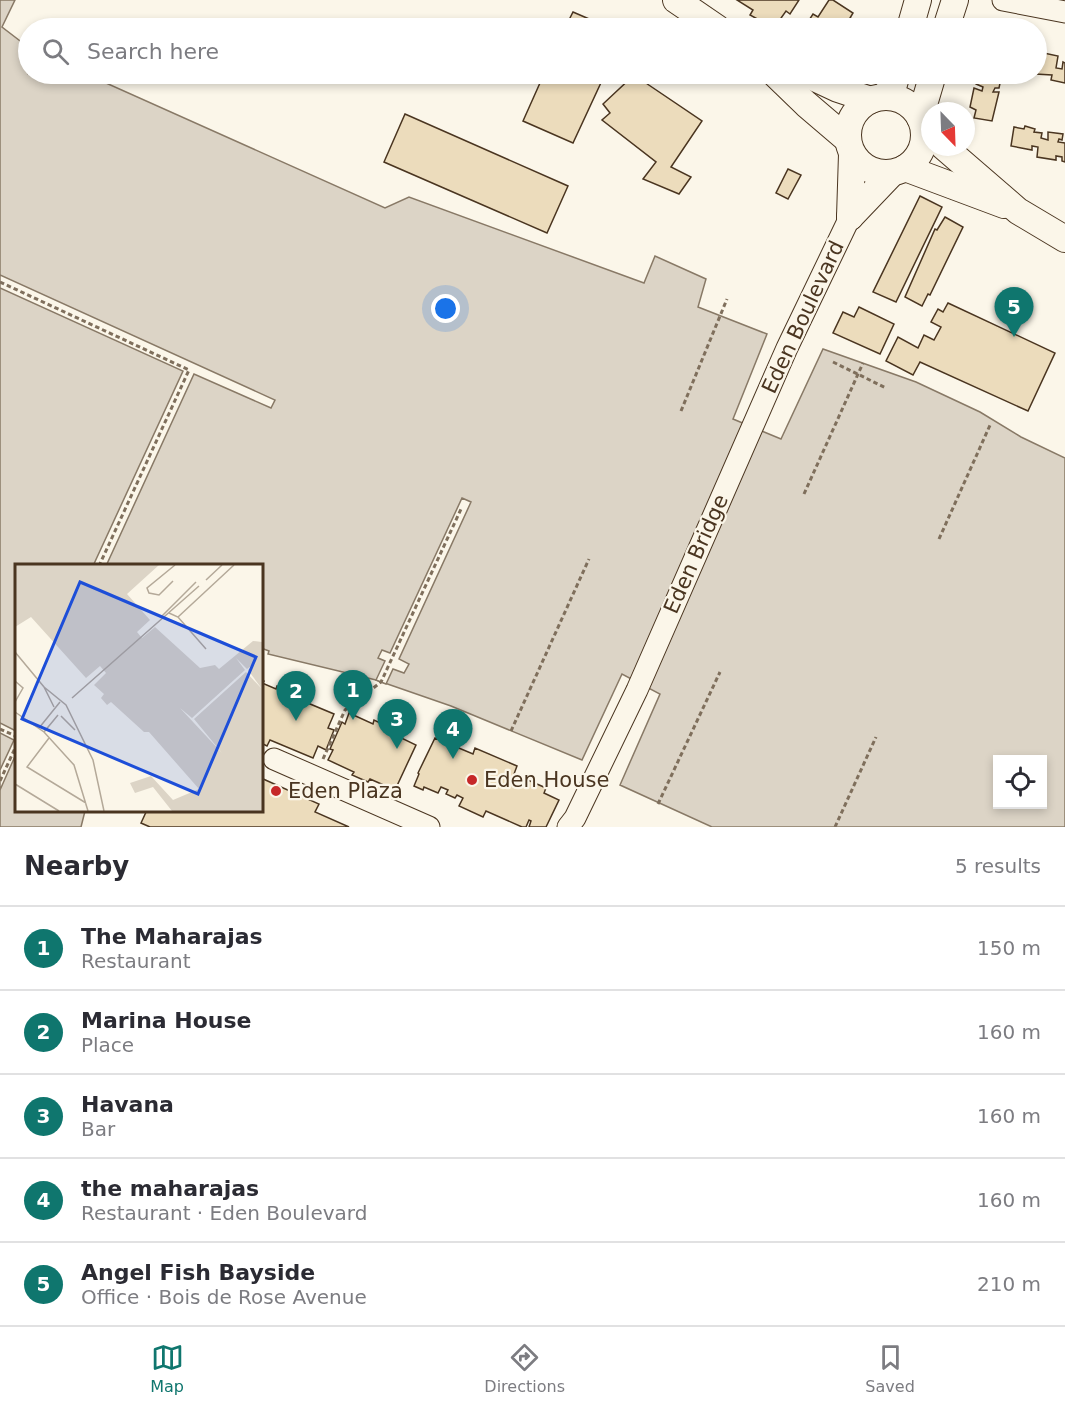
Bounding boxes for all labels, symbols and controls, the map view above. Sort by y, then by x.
search box [18,18,1047,84]
icon: search [39,35,72,68]
text: Search here [87,39,219,64]
north arrow [921,102,975,156]
street label: Eden Boulevard [757,237,849,397]
pin: 5 [994,288,1034,337]
your location [431,294,460,323]
street label: Eden Bridge [659,491,733,617]
inset map [15,564,262,812]
pin: 1 [334,670,372,720]
pin: 2 [276,672,316,721]
pin: 3 [378,700,416,749]
pin: 4 [434,710,472,759]
map controls [993,755,1047,809]
button: locate [993,755,1047,809]
place label: Eden House [484,768,609,792]
marker: Eden House [465,773,479,787]
place label: Eden Plaza [288,779,403,803]
marker: Eden Plaza [269,784,283,798]
text: Nearby [24,851,129,881]
text: 5 results [955,854,1041,878]
text: The Maharajas [81,924,263,949]
text: 1 [37,936,50,960]
text: 150 m [977,936,1041,960]
text: Restaurant [81,949,191,973]
text: Marina House [81,1008,252,1033]
text: 2 [37,1020,50,1044]
text: 160 m [977,1020,1041,1044]
text: Place [81,1033,134,1057]
text: Havana [81,1092,174,1117]
text: 3 [37,1104,50,1128]
text: 160 m [977,1104,1041,1128]
text: Bar [81,1117,115,1141]
text: the maharajas [81,1176,259,1201]
text: 4 [37,1188,50,1212]
text: 160 m [977,1188,1041,1212]
text: Restaurant · Eden Boulevard [81,1201,367,1225]
text: Angel Fish Bayside [81,1260,315,1285]
text: 5 [37,1272,50,1296]
text: 210 m [977,1272,1041,1296]
text: Office · Bois de Rose Avenue [81,1285,367,1309]
tab: Map [150,1341,184,1396]
tab: Directions [484,1341,565,1396]
tab: Saved [865,1341,915,1396]

